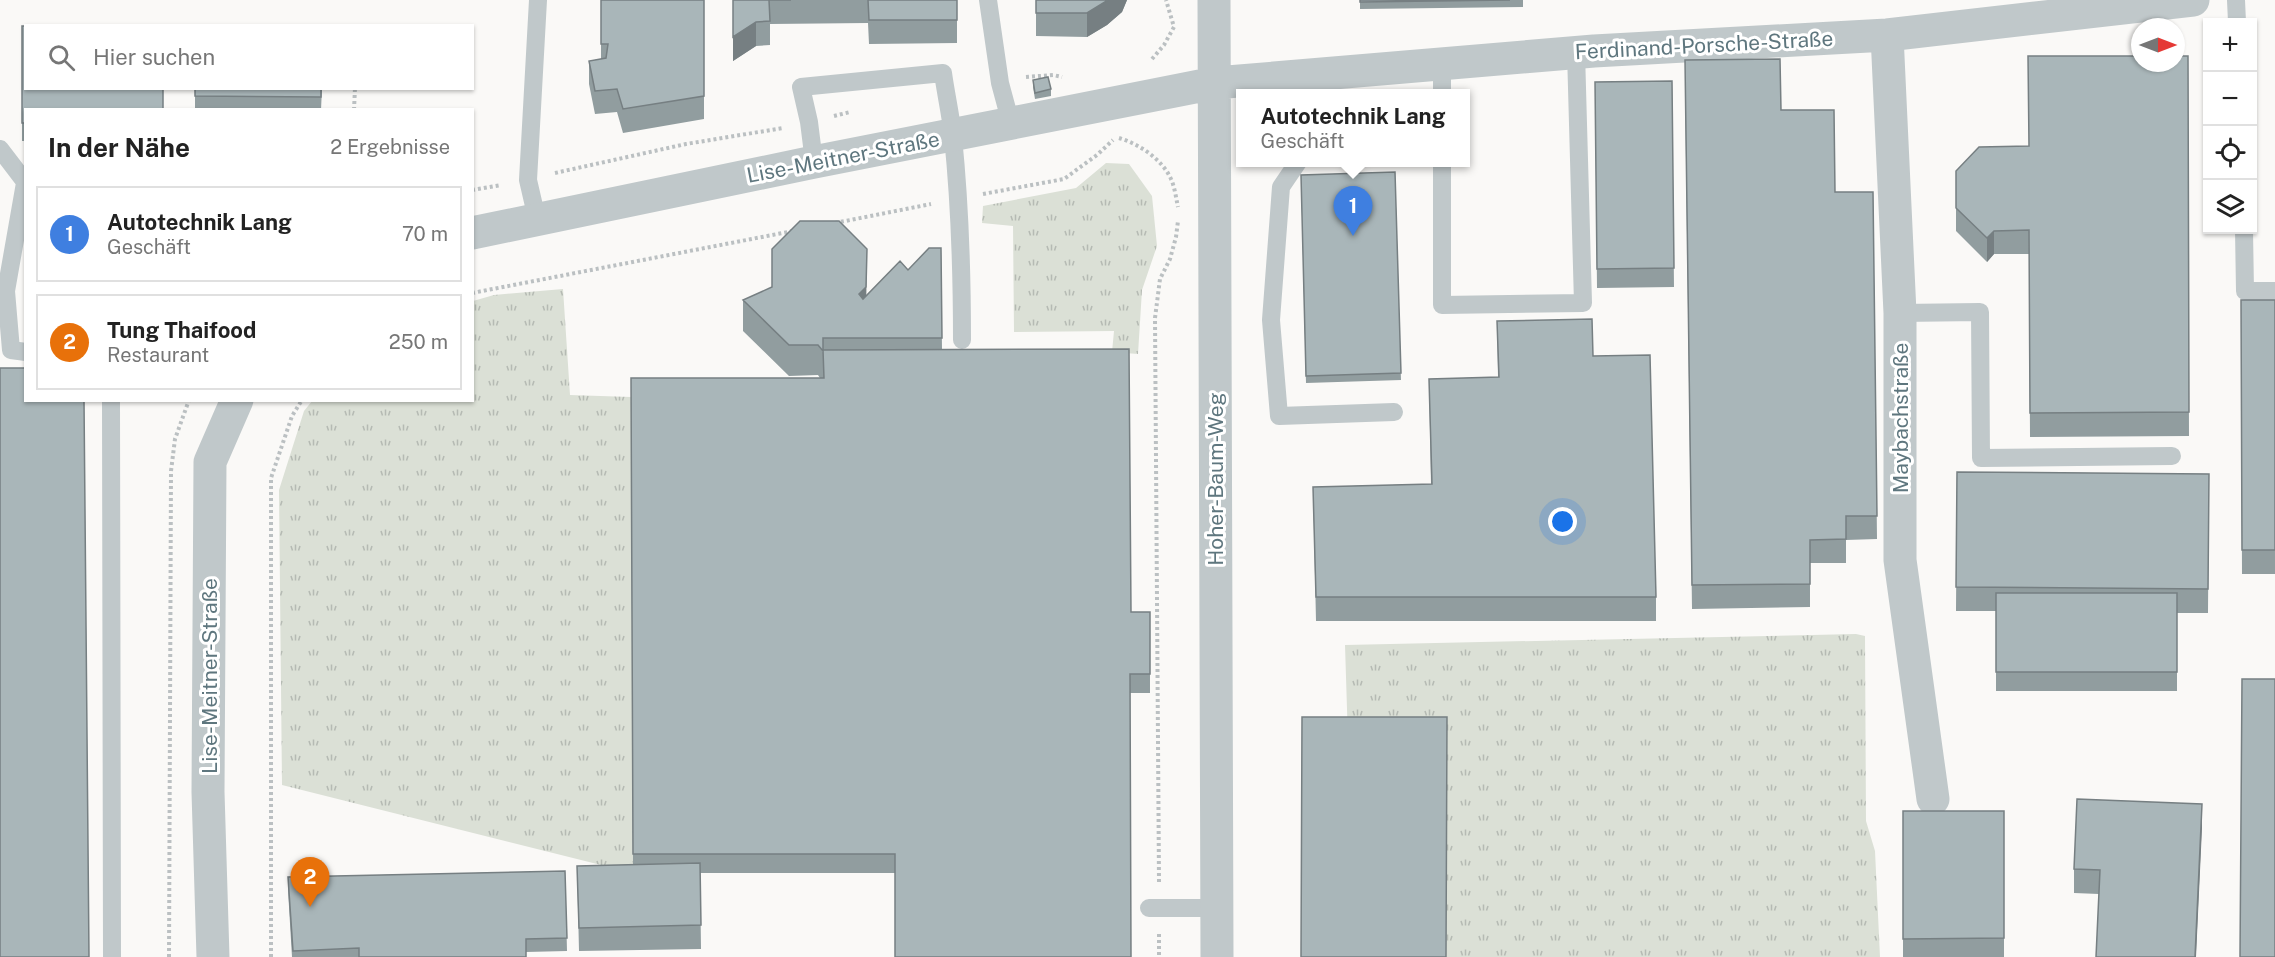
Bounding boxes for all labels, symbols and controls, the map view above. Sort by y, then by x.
north arrow [2131,18,2185,72]
map controls [2203,18,2257,234]
button: + [2203,18,2257,72]
search box [24,24,474,90]
street label: Ferdinand-Porsche-Straße [1574,26,1834,64]
icon: search [45,41,78,74]
text: Hier suchen [93,44,215,70]
button: − [2203,72,2257,126]
popup [1236,89,1470,167]
text: Autotechnik Lang [1261,103,1445,129]
street label: Lise-Meitner-Straße [744,126,942,188]
button: locate [2203,126,2257,180]
text: Geschäft [1261,129,1345,153]
text: In der Nähe [48,132,190,163]
text: 2 Ergebnisse [330,135,450,159]
button: layers [2203,180,2257,234]
pin: 1 [1334,186,1372,236]
text: Autotechnik Lang [107,209,292,235]
text: 1 [65,222,74,246]
text: 70 m [402,222,448,246]
text: Geschäft [107,235,191,259]
text: Tung Thaifood [107,317,256,343]
text: 2 [63,330,76,354]
text: 250 m [389,330,448,354]
text: Restaurant [107,343,209,367]
street label: Maybachstraße [1888,343,1913,493]
street label: Hoher-Baum-Weg [1203,392,1228,566]
your location [1548,507,1577,536]
street label: Lise-Meitner-Straße [197,578,222,774]
pin: 2 [290,858,330,907]

